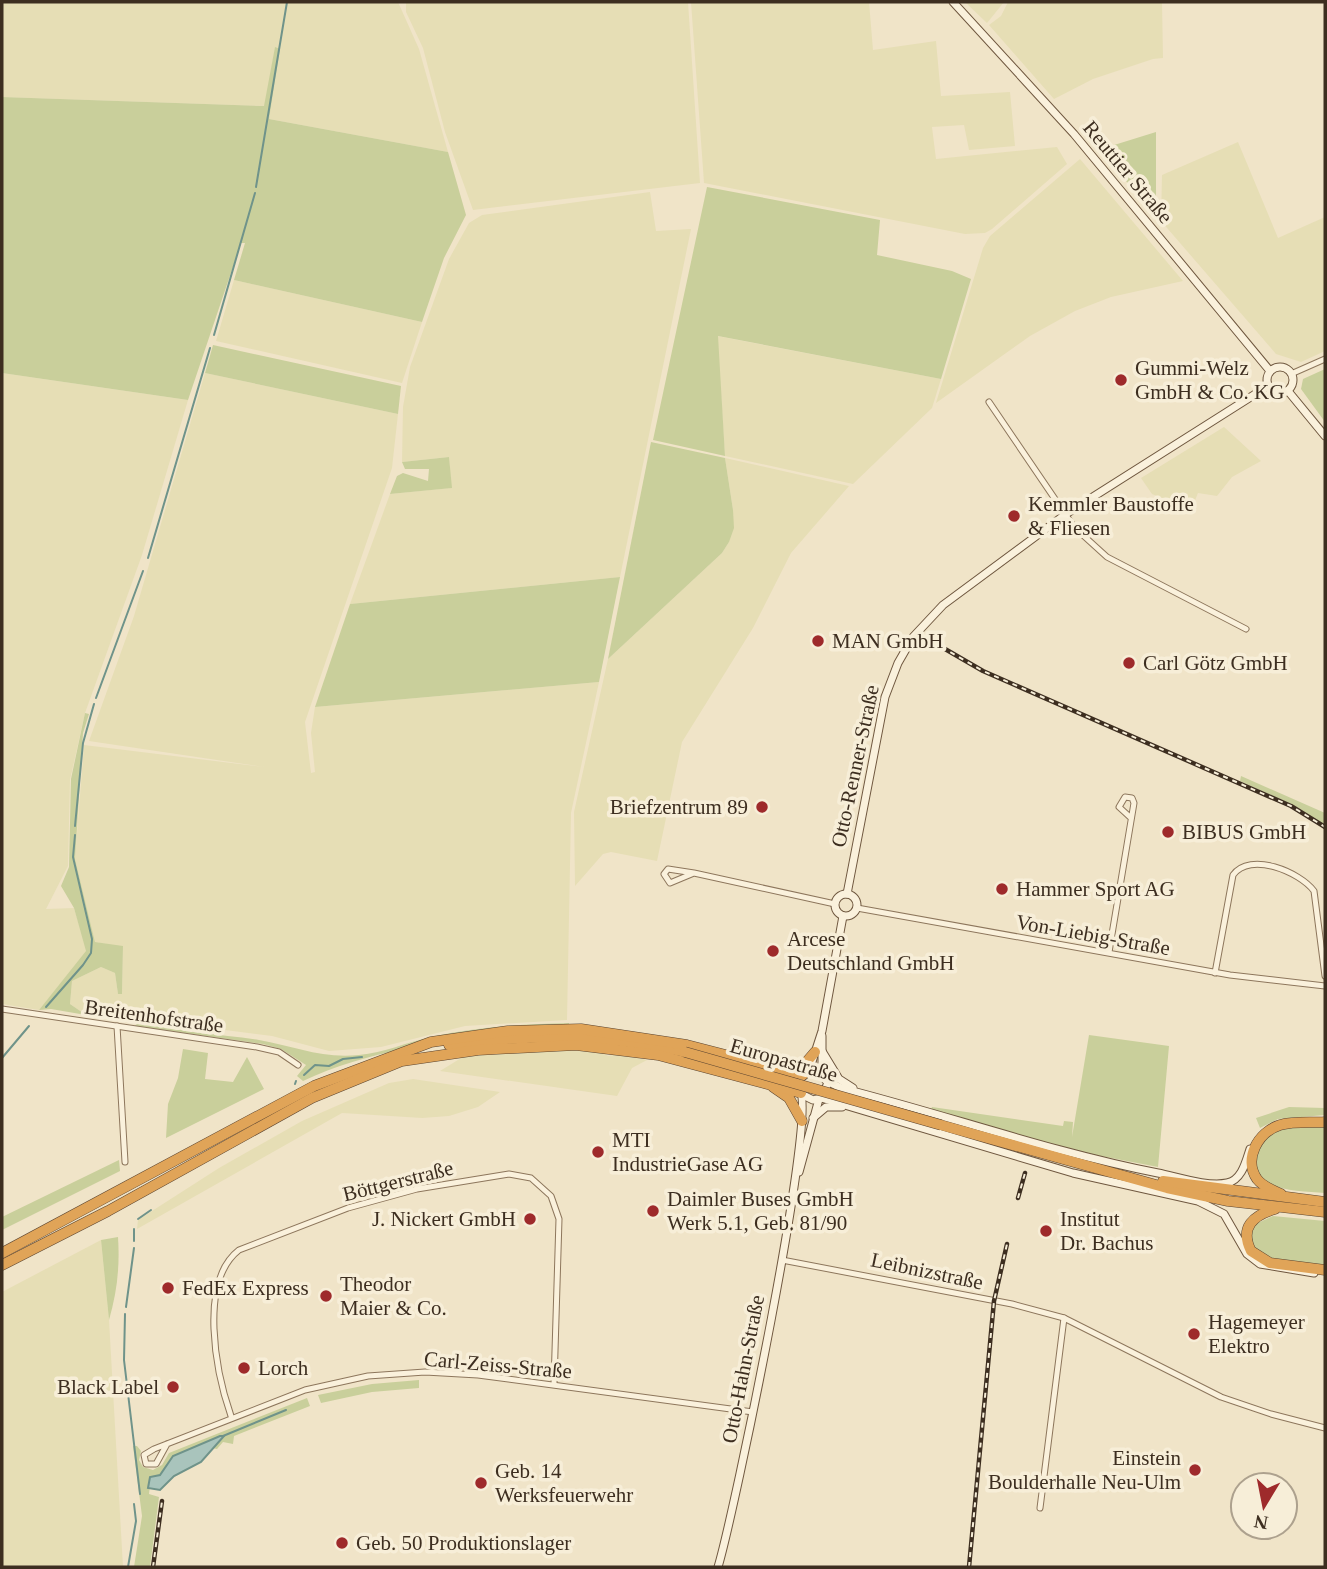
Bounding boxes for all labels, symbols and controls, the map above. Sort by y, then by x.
street label: Reuttier Straße [1078,116,1178,228]
place label: Gummi-Welz GmbH & Co. KG [1135,356,1284,404]
marker: Gummi-Welz GmbH & Co. KG [1113,372,1129,388]
place label: Kemmler Baustoffe & Fliesen [1028,492,1194,540]
marker: Kemmler Baustoffe & Fliesen [1006,508,1022,524]
place label: MAN GmbH [832,629,943,653]
marker: MAN GmbH [810,633,826,649]
place label: Carl Götz GmbH [1143,651,1288,675]
marker: Carl Götz GmbH [1121,655,1137,671]
street label: Otto-Renner-Straße [826,683,884,849]
place label: Briefzentrum 89 [610,795,748,819]
marker: Briefzentrum 89 [754,799,770,815]
place label: BIBUS GmbH [1182,820,1306,844]
marker: BIBUS GmbH [1160,824,1176,840]
place label: Hammer Sport AG [1016,877,1175,901]
marker: Hammer Sport AG [994,881,1010,897]
street label: Von-Liebig-Straße [1014,910,1172,960]
place label: Arcese Deutschland GmbH [787,927,954,975]
marker: Arcese Deutschland GmbH [765,943,781,959]
street label: Breitenhofstraße [83,994,225,1038]
street label: Europastraße [727,1033,841,1087]
place label: MTI IndustrieGase AG [612,1128,763,1176]
marker: MTI IndustrieGase AG [590,1144,606,1160]
street label: Böttgerstraße [340,1156,456,1206]
place label: Daimler Buses GmbH Werk 5.1, Geb. 81/90 [667,1187,854,1235]
marker: Daimler Buses GmbH Werk 5.1, Geb. 81/90 [645,1203,661,1219]
place label: J. Nickert GmbH [372,1207,516,1231]
place label: Institut Dr. Bachus [1060,1207,1153,1255]
marker: J. Nickert GmbH [522,1211,538,1227]
marker: Institut Dr. Bachus [1038,1223,1054,1239]
street label: Leibnizstraße [869,1247,985,1295]
place label: Theodor Maier & Co. [340,1272,447,1320]
place label: FedEx Express [182,1276,309,1300]
marker: FedEx Express [160,1280,176,1296]
marker: Theodor Maier & Co. [318,1288,334,1304]
street label: Otto-Hahn-Straße [717,1293,769,1445]
place label: Hagemeyer Elektro [1208,1310,1305,1358]
marker: Hagemeyer Elektro [1186,1326,1202,1342]
street label: Carl-Zeiss-Straße [423,1347,573,1383]
place label: Lorch [258,1356,309,1380]
marker: Lorch [236,1360,252,1376]
place label: Black Label [57,1375,159,1399]
marker: Black Label [165,1379,181,1395]
place label: Einstein Boulderhalle Neu-Ulm [988,1446,1181,1494]
place label: Geb. 14 Werksfeuerwehr [495,1459,633,1507]
marker: Einstein Boulderhalle Neu-Ulm [1187,1462,1203,1478]
north arrow [1229,1471,1299,1541]
marker: Geb. 14 Werksfeuerwehr [473,1475,489,1491]
text: N [1252,1511,1270,1534]
place label: Geb. 50 Produktionslager [356,1531,571,1555]
marker: Geb. 50 Produktionslager [334,1535,350,1551]

